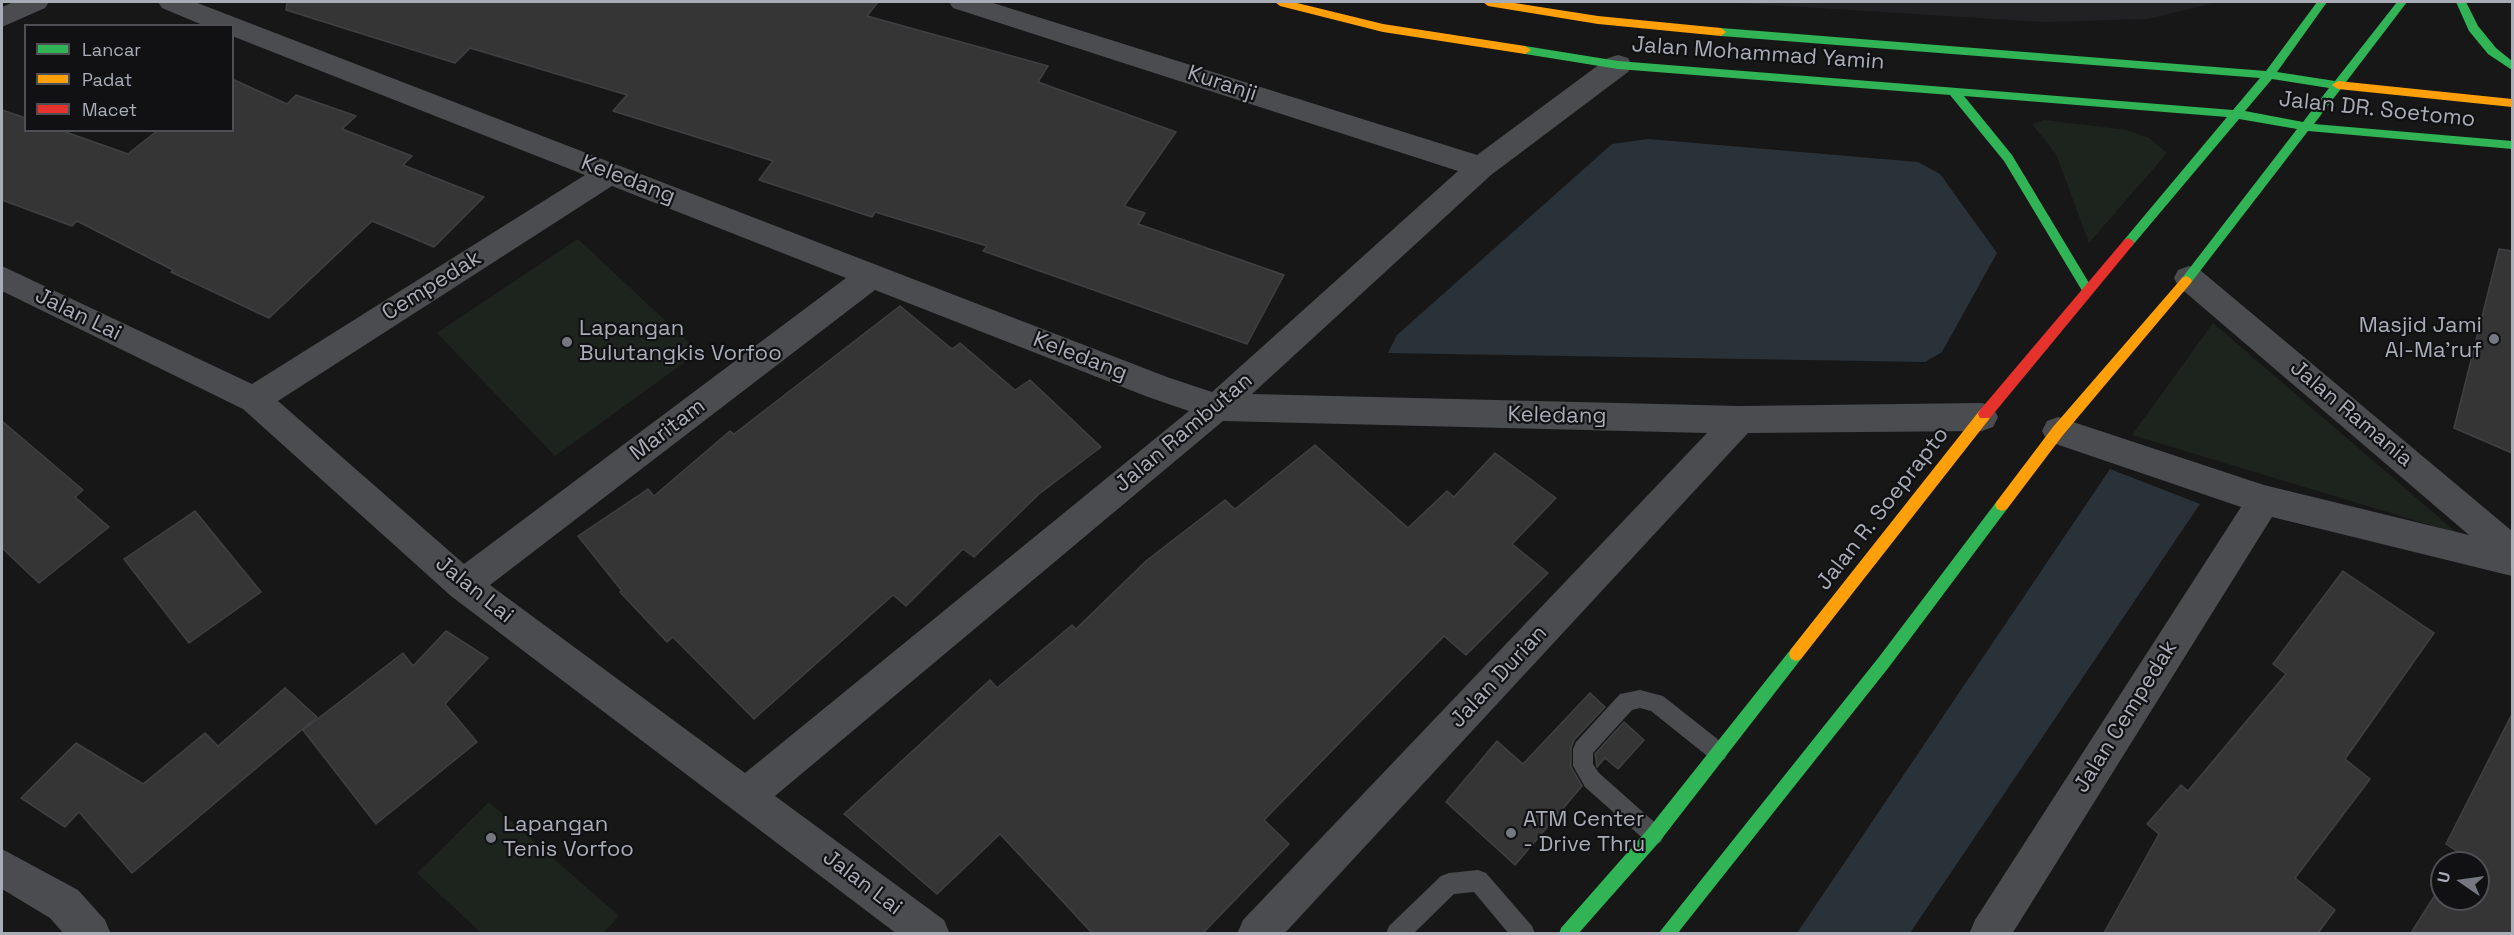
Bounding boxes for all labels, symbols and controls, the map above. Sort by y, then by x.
legend [24,24,234,132]
street label: Jalan Mohammad Yamin [1631,32,1885,76]
text: Lancar [82,38,141,61]
street label: Kuranji [1184,60,1260,108]
text: Padat [82,68,132,91]
street label: Jalan DR. Soetomo [2277,87,2477,133]
text: Macet [82,98,137,121]
street label: Keledang [577,150,679,210]
street label: Cempedak [378,245,486,327]
street label: Jalan Lai [31,283,125,347]
place label: Masjid Jami Al-Ma'ruf [2359,313,2482,364]
place label: Lapangan Bulutangkis Vorfoo [579,316,782,368]
street label: Keledang [1029,327,1131,387]
marker: Masjid Jami Al-Ma'ruf [2487,332,2501,346]
marker: Lapangan Bulutangkis Vorfoo [560,335,574,349]
street label: Jalan Ramania [2284,355,2418,473]
street label: Jalan Rambutan [1110,368,1258,498]
street label: Maritam [625,393,711,467]
street label: Keledang [1507,402,1607,430]
street label: Jalan R. Soeprapto [1811,422,1955,596]
street label: Jalan Lai [430,551,518,629]
street label: Jalan Durian [1445,620,1553,734]
street label: Jalan Cempedak [2069,636,2183,798]
place label: ATM Center - Drive Thru [1523,807,1645,858]
place label: Lapangan Tenis Vorfoo [503,812,634,864]
marker: ATM Center - Drive Thru [1504,826,1518,840]
marker: Lapangan Tenis Vorfoo [484,831,498,845]
street label: Jalan Lai [817,845,907,921]
north arrow [2430,851,2490,911]
text: U [2432,870,2455,885]

